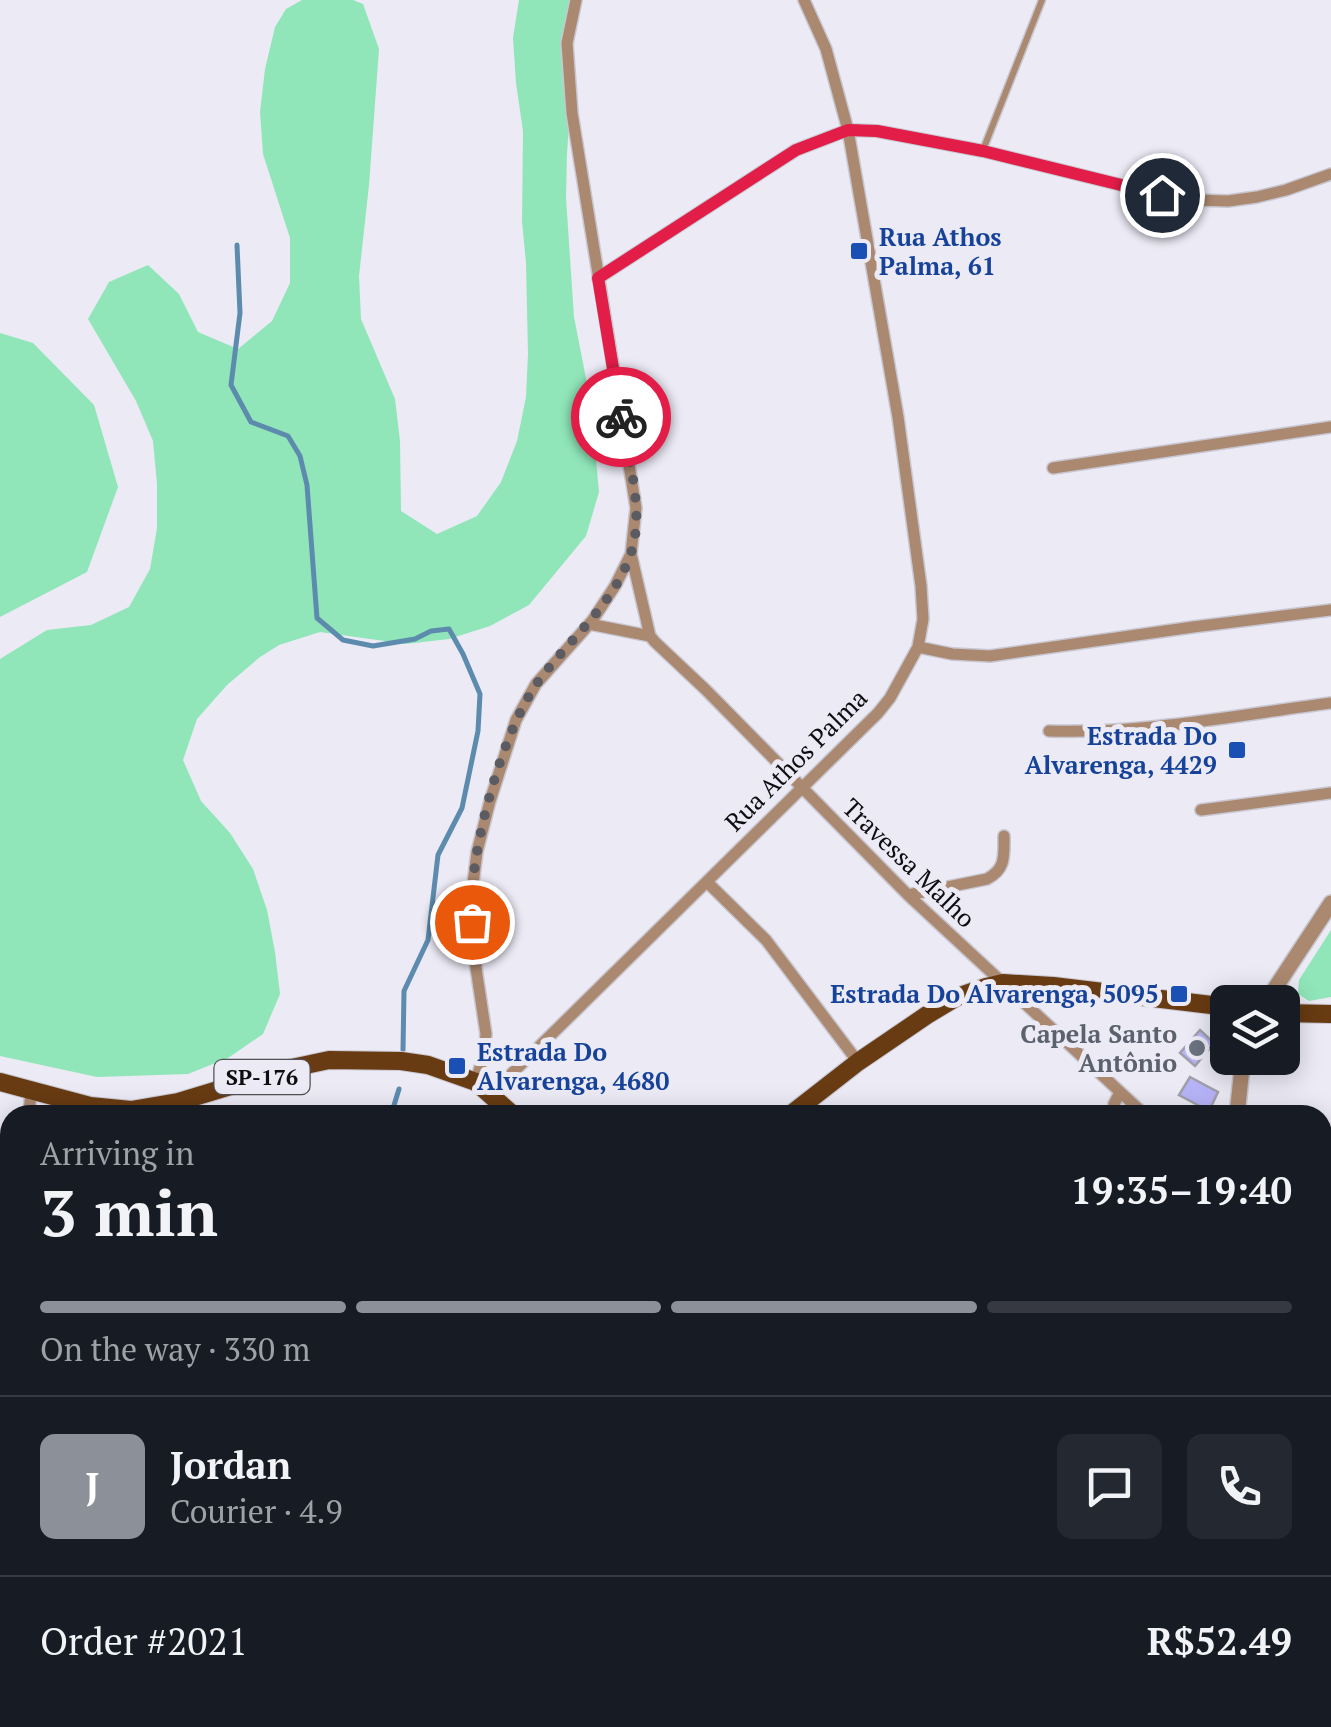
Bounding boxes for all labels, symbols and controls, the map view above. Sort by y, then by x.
pin [1120,153,1205,238]
icon: home [1135,168,1190,223]
place label: Rua Athos Palma, 61 [879,220,1002,282]
marker: Rua Athos Palma, 61 [848,240,870,262]
courier [571,367,671,467]
icon: bike [594,390,649,445]
street label: Rua Athos Palma [717,681,874,838]
place label: Estrada Do Alvarenga, 4429 [1025,719,1217,781]
marker: Estrada Do Alvarenga, 4429 [1226,739,1248,761]
street label: Travessa Malho [836,791,983,934]
pin [430,880,515,965]
icon: bag [445,895,500,950]
place label: Estrada Do Alvarenga, 5095 [830,977,1159,1010]
marker: Estrada Do Alvarenga, 5095 [1168,983,1190,1005]
map controls [1210,985,1300,1075]
button: layers [1210,985,1300,1075]
place label: Capela Santo Antônio [1020,1017,1177,1079]
place label: Estrada Do Alvarenga, 4680 [477,1035,669,1097]
marker: Capela Santo Antônio [1186,1037,1208,1059]
marker: Estrada Do Alvarenga, 4680 [446,1055,468,1077]
road number: SP-176 [214,1060,310,1094]
text: Arriving in [40,1132,194,1174]
text: 19:35–19:40 [1070,1165,1292,1215]
text: 3 min [40,1168,218,1255]
text: On the way · 330 m [40,1328,310,1370]
button: chat [1057,1434,1162,1539]
button: phone [1187,1434,1292,1539]
text: Jordan [170,1440,291,1490]
text: J [86,1461,99,1511]
text: Courier · 4.9 [170,1490,342,1532]
text: Order #2021 [40,1616,248,1666]
text: R$52.49 [1147,1616,1292,1666]

